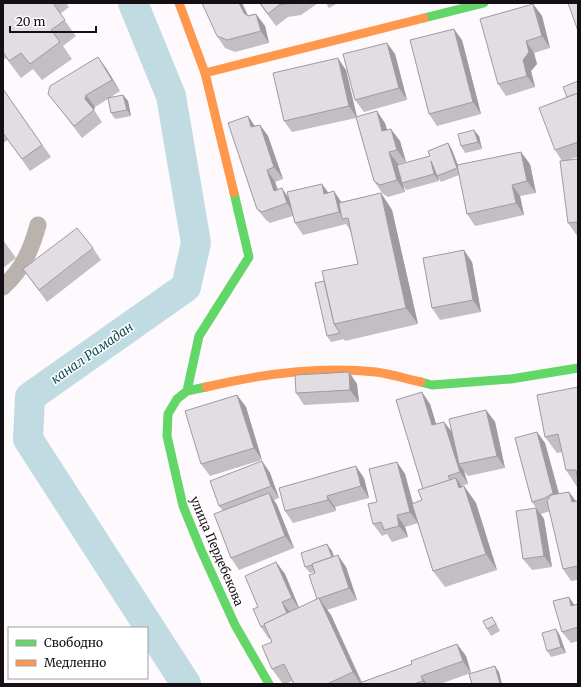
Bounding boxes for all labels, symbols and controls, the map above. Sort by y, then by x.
scale bar [10,8,96,34]
text: 20 m [16,14,45,29]
water label: канал Рамадан [47,318,137,388]
street label: улица Пердебекова [187,494,247,609]
legend [8,627,148,679]
text: Свободно [44,635,103,650]
text: Медленно [44,655,106,670]

